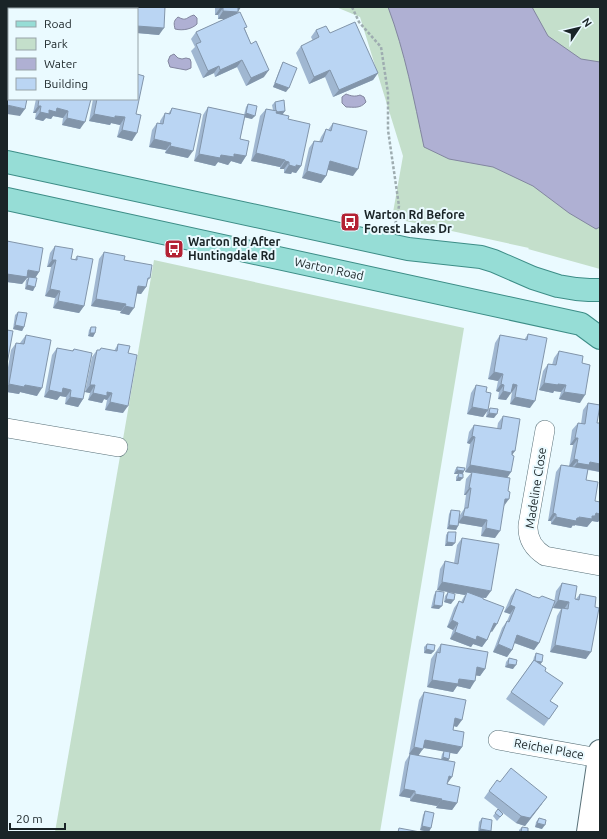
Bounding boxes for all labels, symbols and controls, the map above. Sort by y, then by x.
legend [8,8,138,100]
north arrow [559,8,599,48]
text: N [580,15,594,29]
text: Road [44,17,72,30]
text: Park [44,37,68,50]
text: Water [44,57,77,70]
text: Building [44,77,88,90]
place label: Warton Rd Before Forest Lakes Dr [364,208,465,235]
bus stop icon: Warton Rd Before Forest Lakes Dr [339,211,361,233]
place label: Warton Rd After Huntingdale Rd [188,235,280,262]
bus stop icon: Warton Rd After Huntingdale Rd [163,238,185,260]
street label: Warton Road [293,255,365,282]
street label: Madeline Close [523,446,548,529]
street label: Reichel Place [513,736,585,761]
scale bar [10,805,65,831]
text: 20 m [16,812,43,825]

